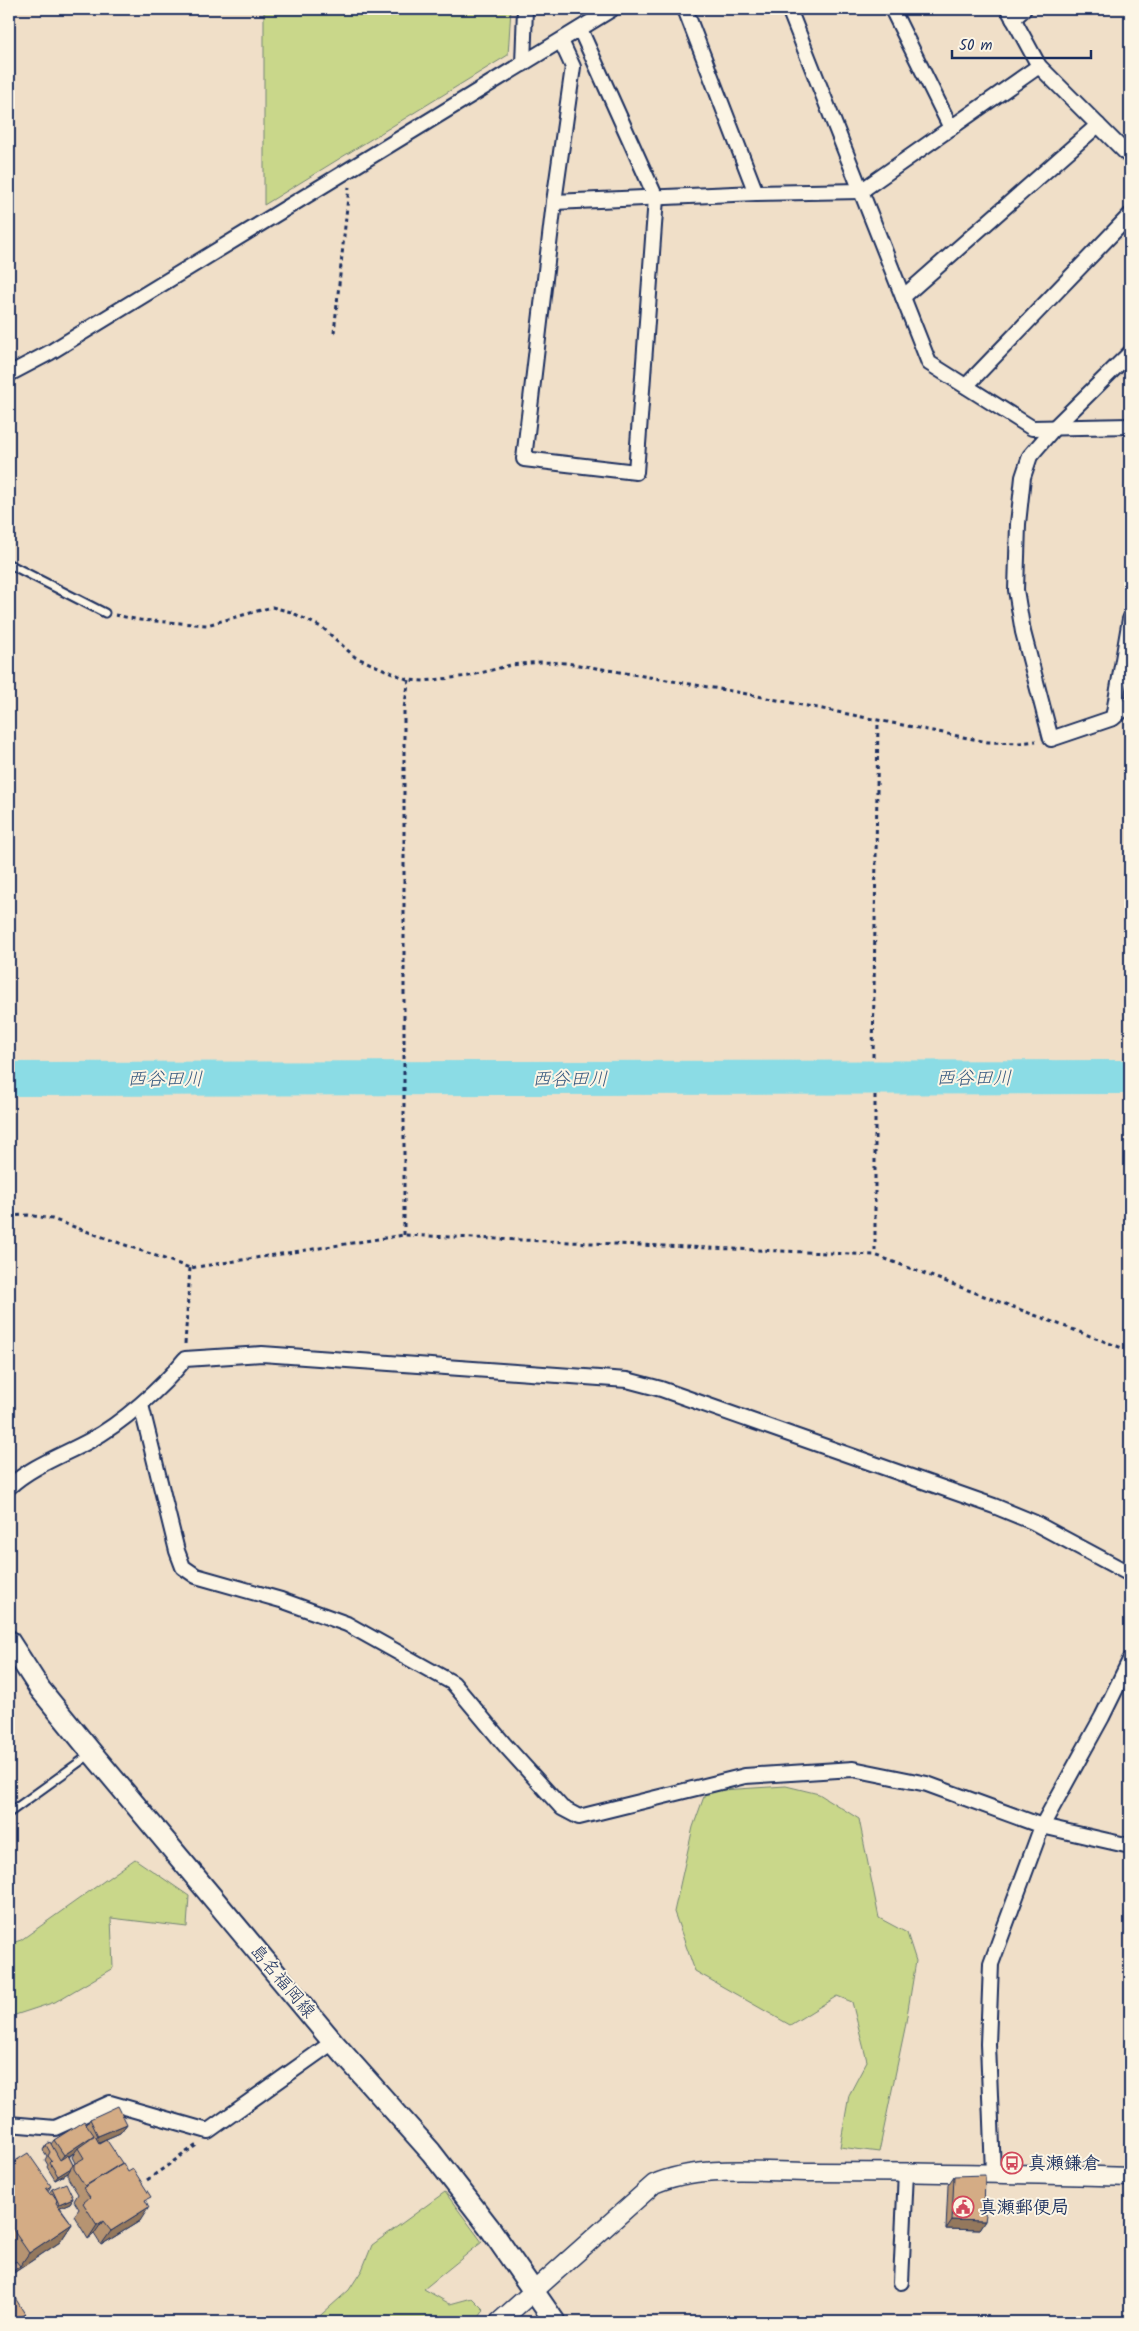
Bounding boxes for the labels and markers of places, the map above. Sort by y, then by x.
place label: 真瀬鎌倉 [1028,2150,1100,2179]
bus stop icon: 真瀬鎌倉 [1000,2151,1024,2175]
place label: 真瀬郵便局 [979,2194,1069,2223]
public building icon: 真瀬郵便局 [951,2195,975,2219]

